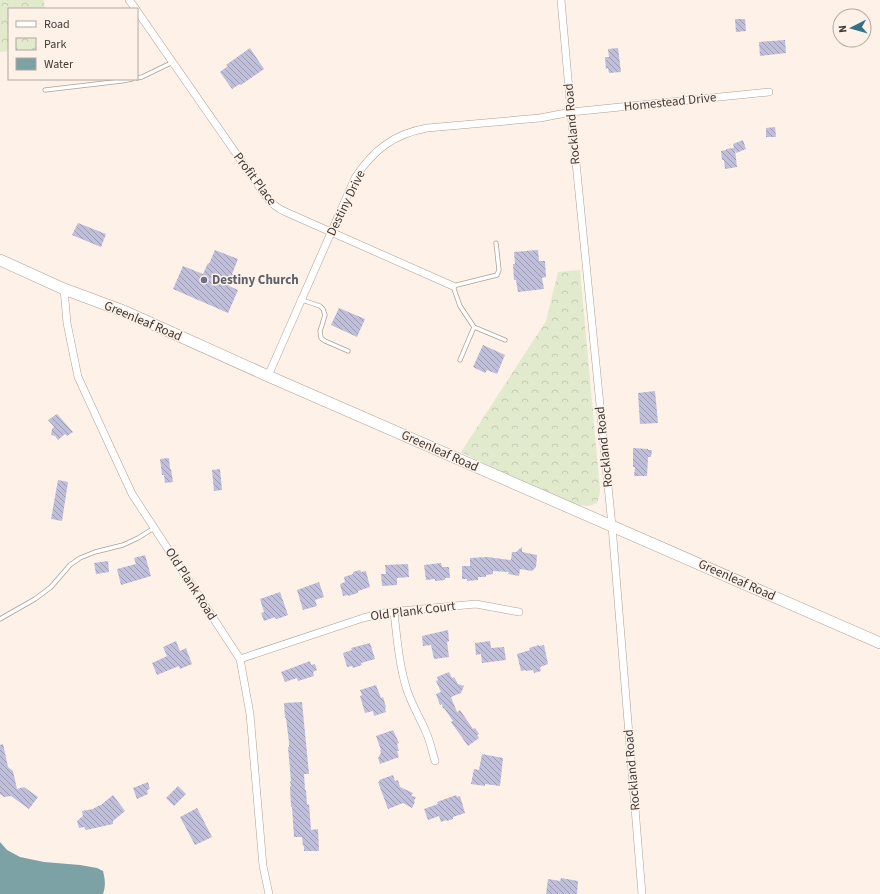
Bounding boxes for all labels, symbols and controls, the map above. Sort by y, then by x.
legend [8,8,138,80]
north arrow [832,8,872,48]
text: Road [44,16,70,33]
text: N [835,25,850,33]
text: Park [44,36,66,53]
text: Water [44,56,74,73]
street label: Rockland Road [559,83,585,165]
street label: Homestead Drive [623,88,717,116]
street label: Profit Place [229,149,281,209]
street label: Destiny Drive [322,167,370,239]
place label: Destiny Church [212,271,299,289]
marker: Destiny Church [199,275,209,285]
street label: Greenleaf Road [101,297,185,345]
street label: Rockland Road [591,406,617,488]
street label: Greenleaf Road [398,426,482,476]
street label: Old Plank Road [161,544,221,624]
street label: Greenleaf Road [695,555,779,605]
street label: Old Plank Court [369,597,457,625]
street label: Rockland Road [619,729,645,811]

